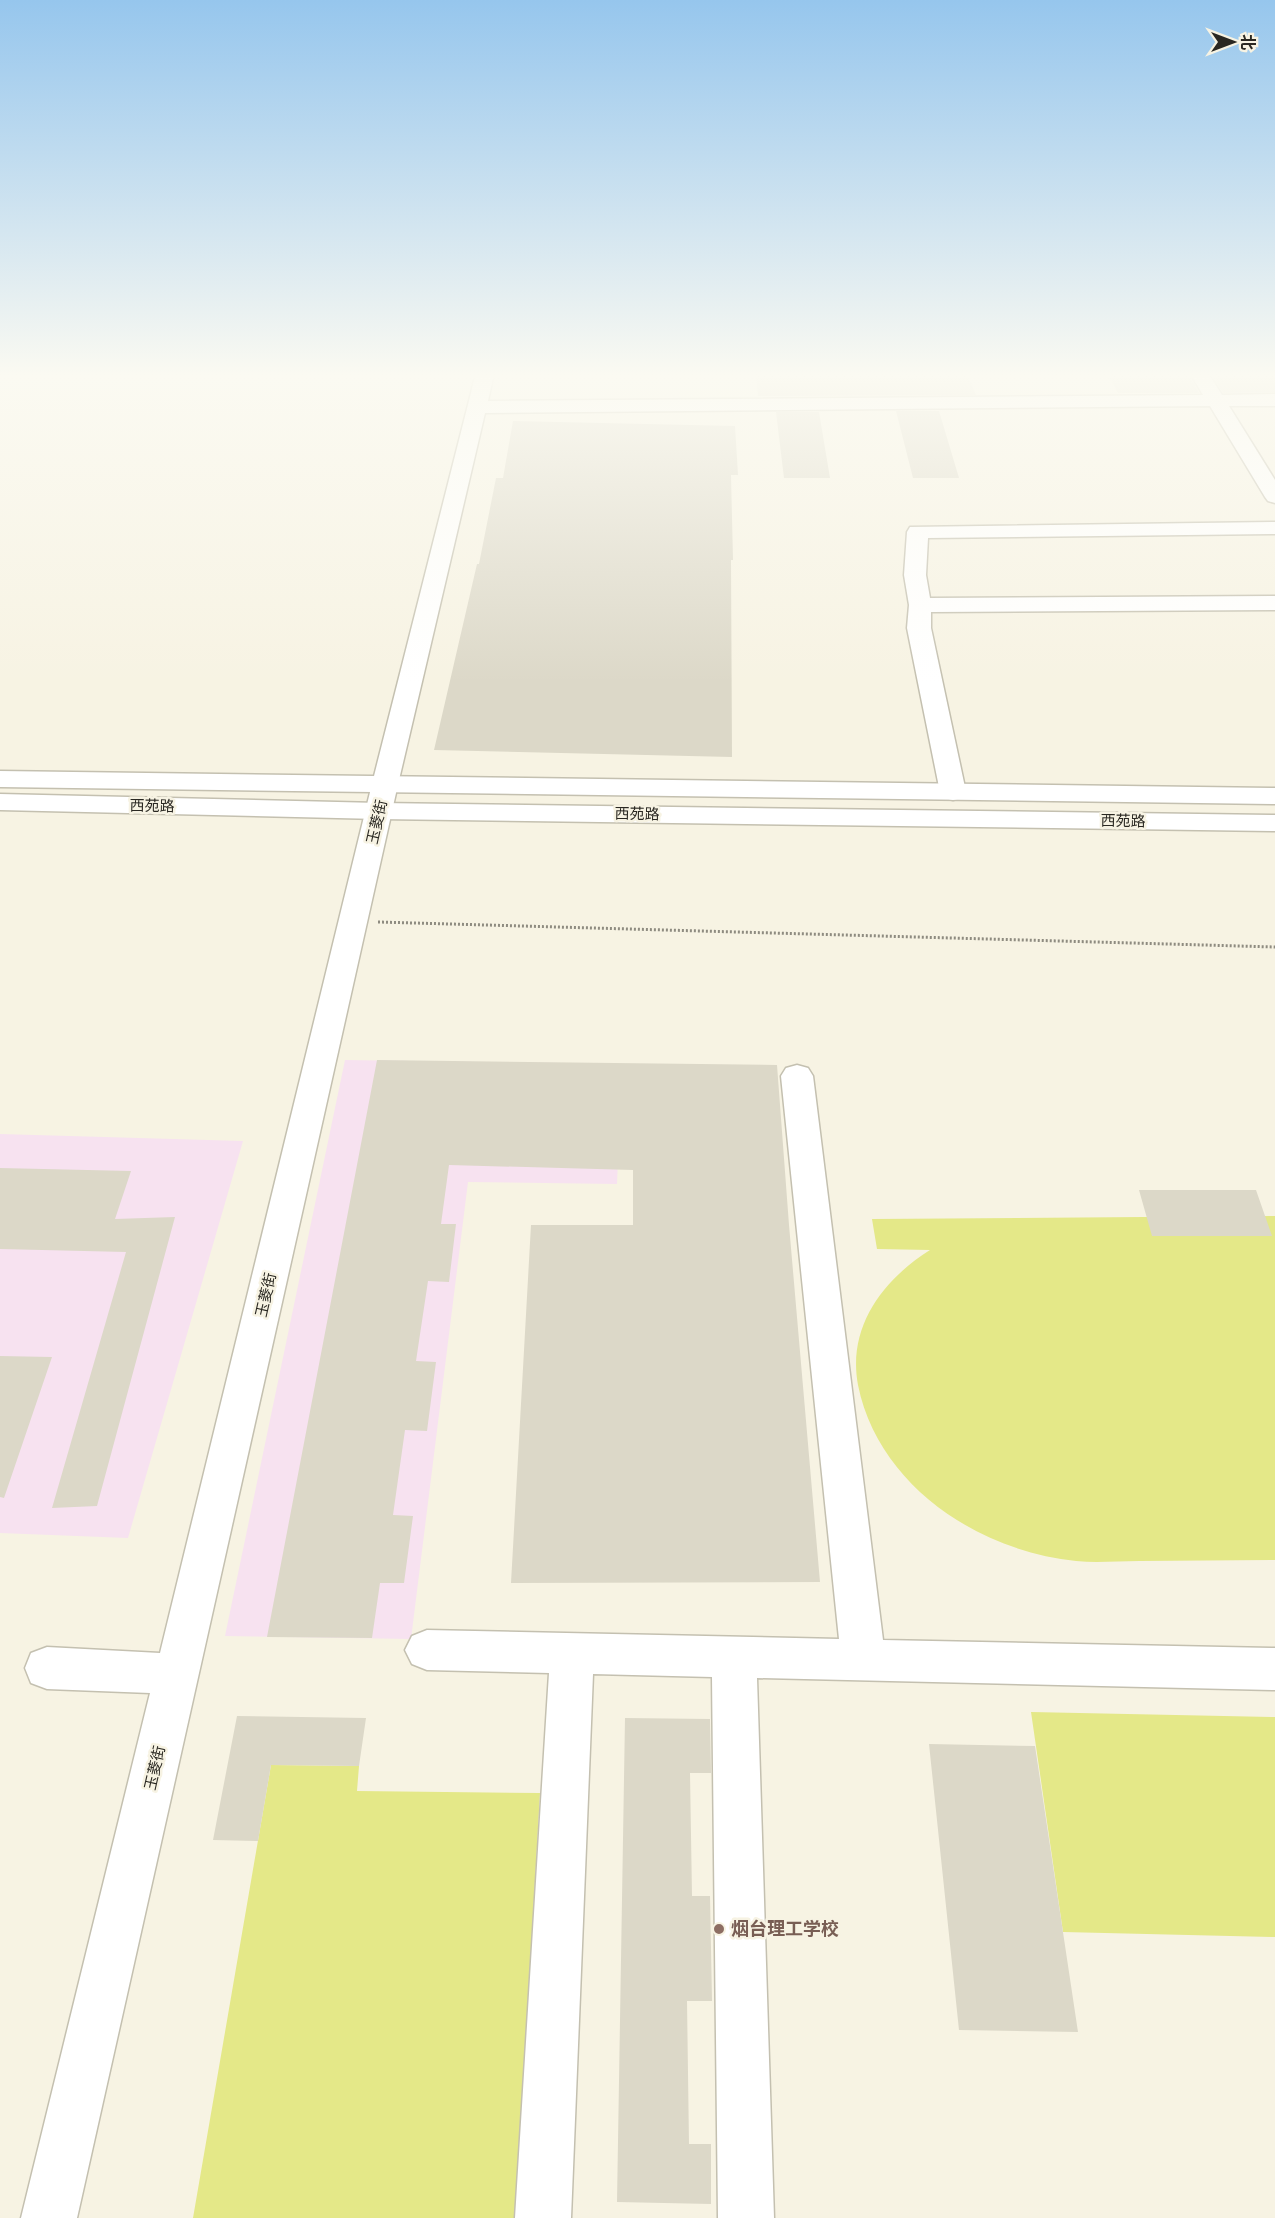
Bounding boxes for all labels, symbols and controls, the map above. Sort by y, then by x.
north arrow [1203,12,1263,72]
text: 北 [1238,34,1258,50]
street label: 西苑路 [129,796,175,815]
street label: 玉菱街 [362,798,391,846]
street label: 西苑路 [614,804,660,823]
street label: 西苑路 [1100,811,1146,830]
street label: 玉菱街 [251,1271,280,1319]
street label: 玉菱街 [140,1744,169,1792]
place label: 烟台理工学校 [731,1917,839,1940]
marker: 烟台理工学校 [712,1922,726,1936]

